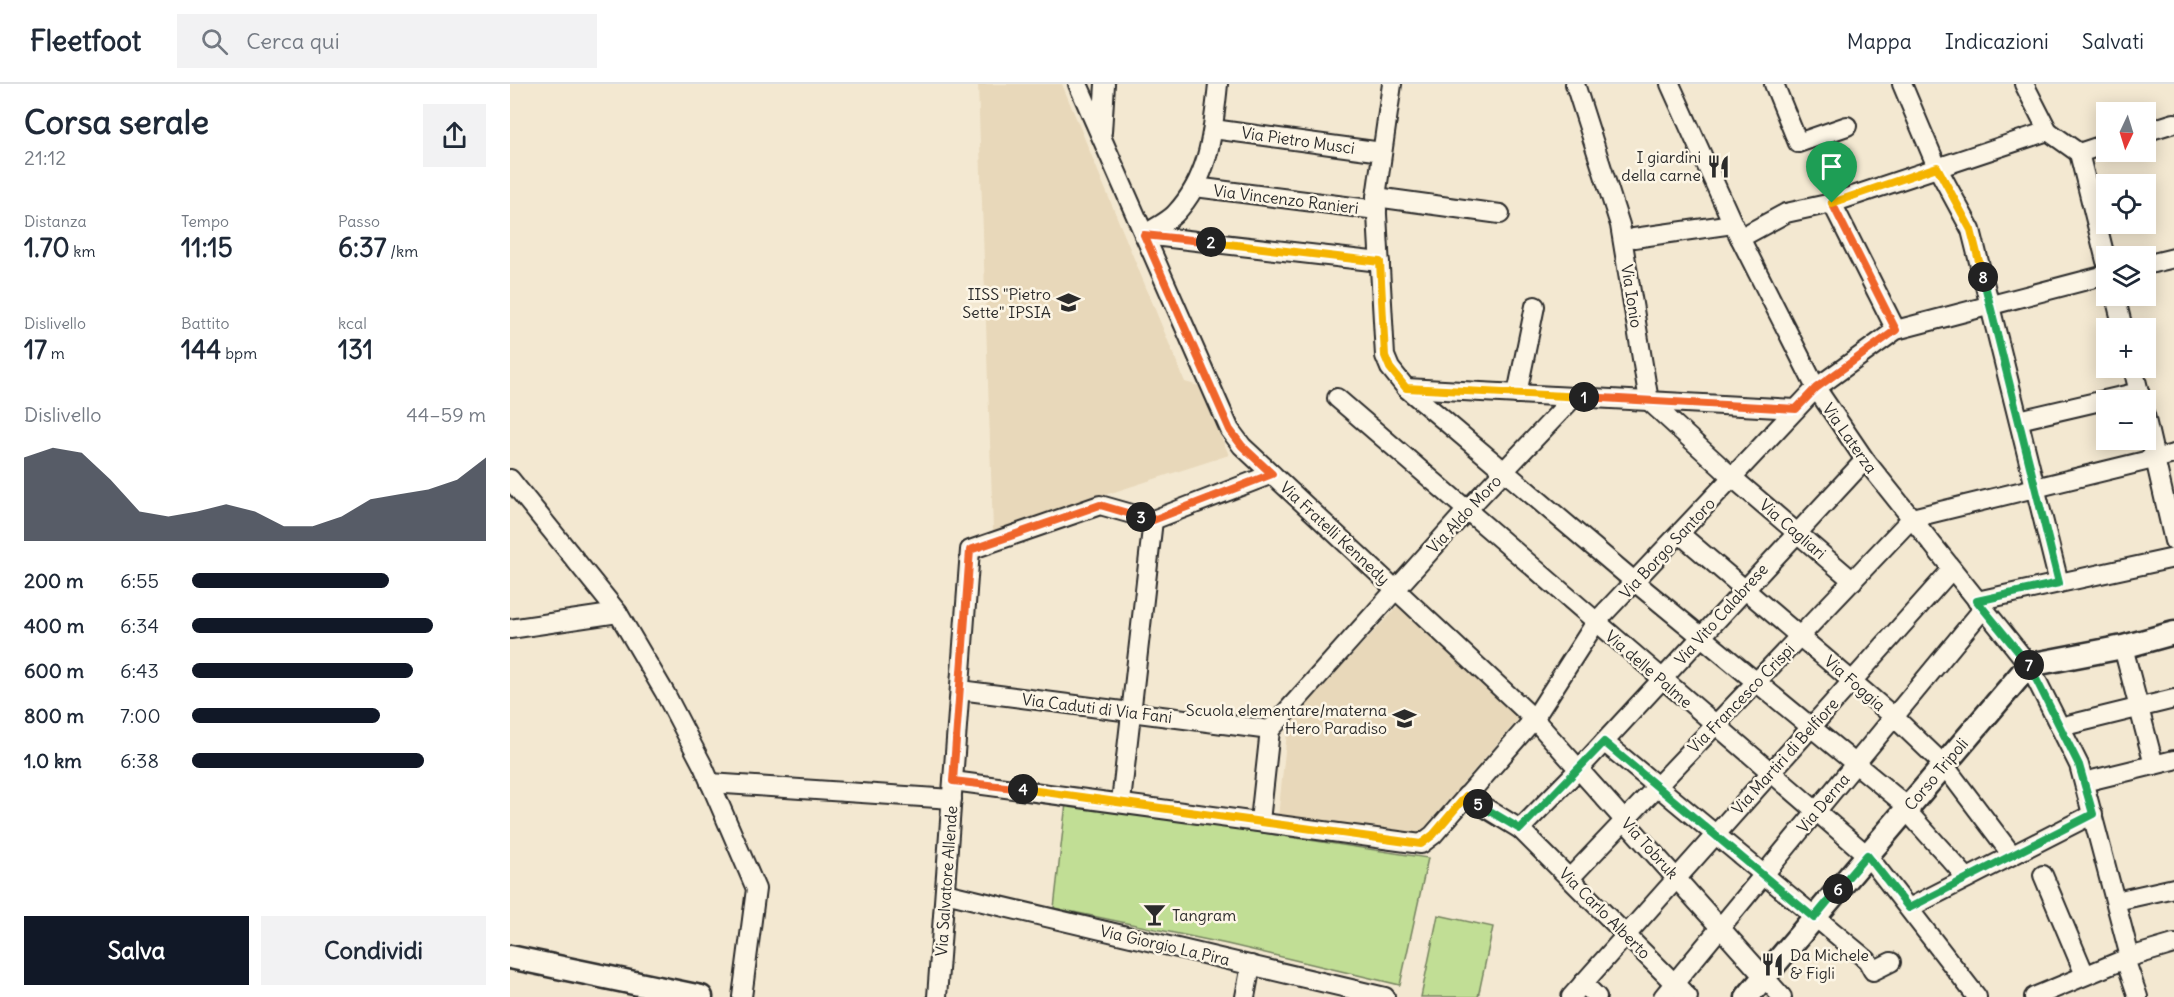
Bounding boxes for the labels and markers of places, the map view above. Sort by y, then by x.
pin [1806,141,1857,203]
place label: I giardini della carne [1621,147,1701,185]
restaurant icon: I giardini della carne [1706,153,1732,179]
pin: 2 [1196,227,1226,257]
pin: 8 [1968,262,1998,292]
place label: IISS "Pietro Sette" IPSIA [962,284,1051,322]
school or university icon: IISS "Pietro Sette" IPSIA [1056,290,1082,316]
pin: 1 [1569,382,1599,412]
pin: 3 [1126,502,1156,532]
pin: 7 [2014,650,2044,680]
place label: Scuola elementare/materna Hero Paradiso [1186,700,1387,738]
school or university icon: Scuola elementare/materna Hero Paradiso [1392,706,1418,732]
pin: 4 [1008,774,1038,804]
pin: 5 [1463,789,1493,819]
pin: 6 [1823,874,1853,904]
bar icon: Tangram [1141,902,1167,928]
place label: Tangram [1172,905,1236,925]
place label: Da Michele & Figli [1790,945,1869,983]
restaurant icon: Da Michele & Figli [1759,951,1785,977]

